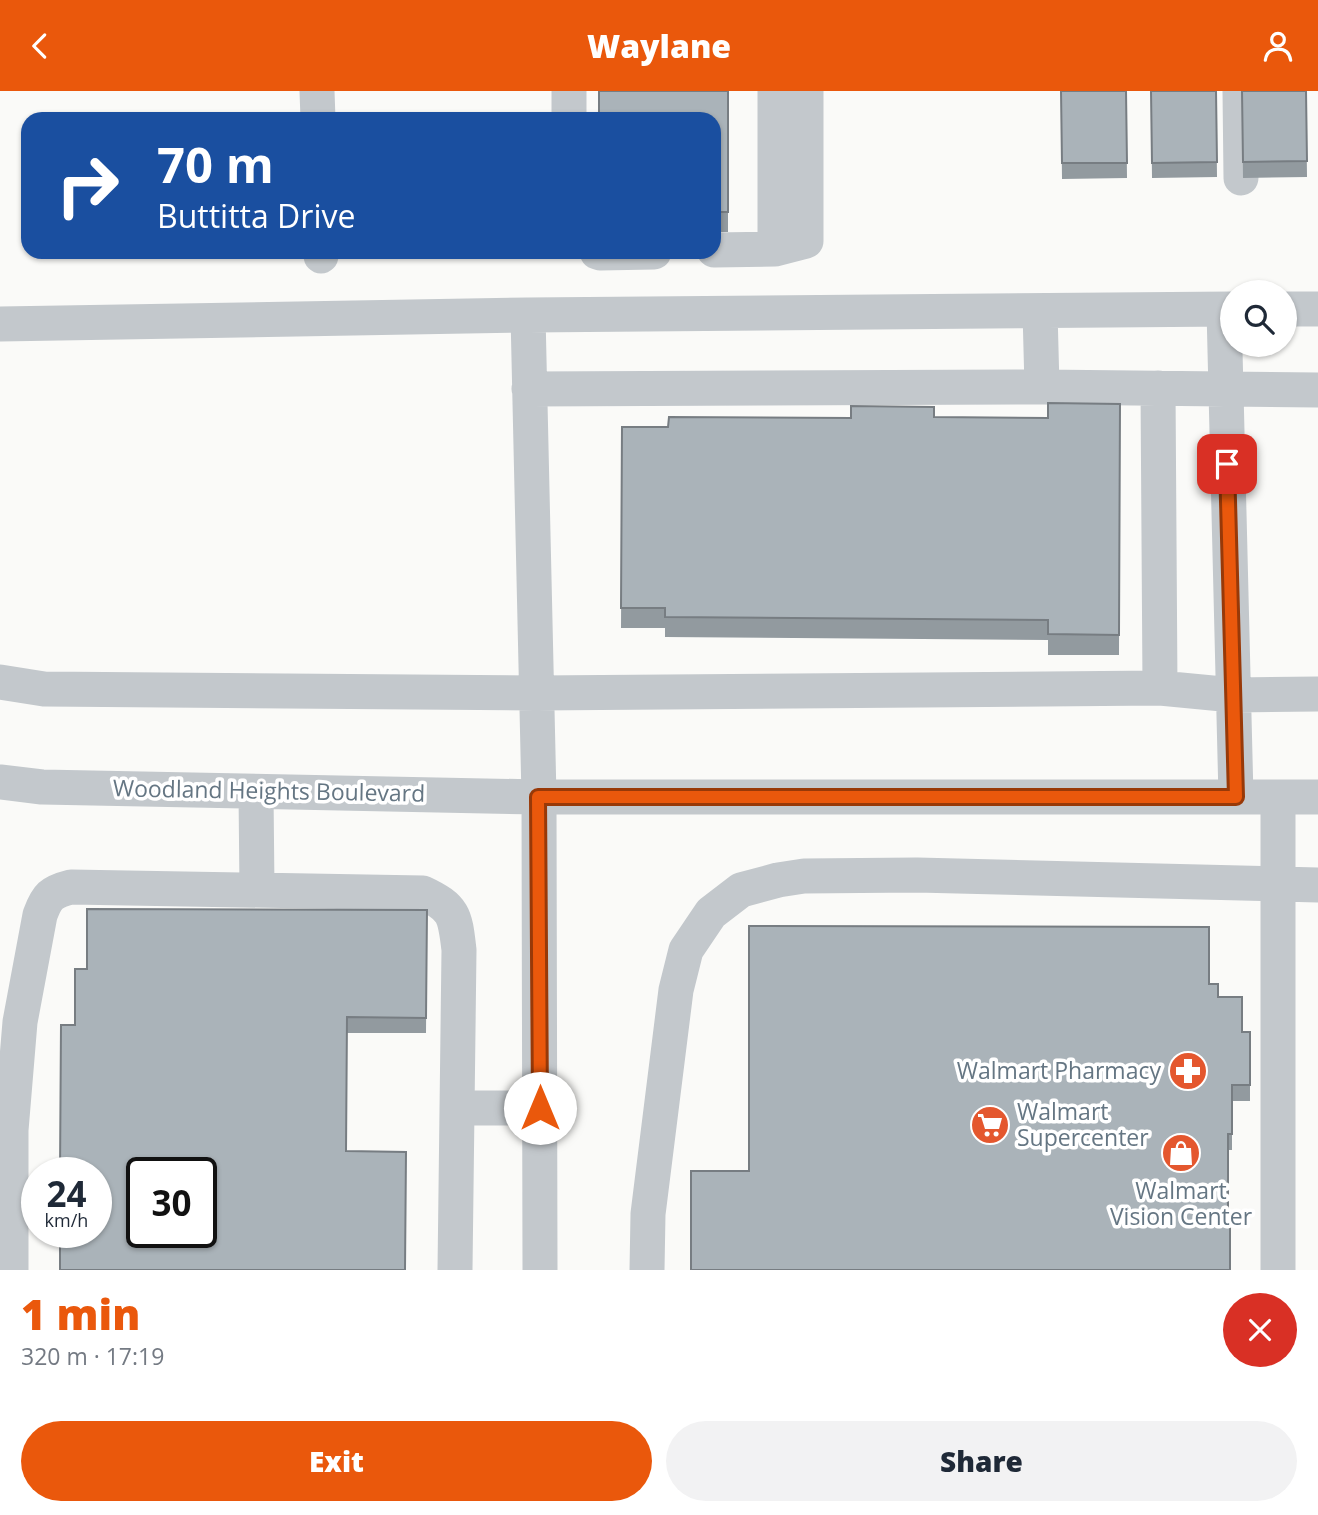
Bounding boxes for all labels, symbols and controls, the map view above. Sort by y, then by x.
text: Waylane [587,24,731,67]
icon: back [21,27,59,65]
icon: person [1259,27,1297,65]
text: 70 m [157,131,274,197]
icon: right [42,140,133,231]
text: Buttitta Drive [157,194,355,237]
map controls [1220,280,1297,357]
button: search [1220,280,1297,357]
pin [1197,434,1257,494]
icon: arrive [1208,445,1246,483]
street label: Woodland Heights Boulevard [113,771,425,809]
pharmacy icon: Walmart Pharmacy [1167,1050,1209,1092]
place label: Walmart Pharmacy [957,1054,1161,1086]
position arrow [503,1071,577,1145]
place label: Walmart Supercenter [1017,1095,1149,1153]
supermarket icon: Walmart Supercenter [969,1104,1011,1146]
shop icon: Walmart Vision Center [1160,1132,1202,1174]
speed limit sign: 30 [126,1157,217,1248]
text: 24 [46,1170,87,1217]
place label: Walmart Vision Center [1110,1174,1253,1232]
text: km/h [45,1208,88,1232]
text: 1 min [21,1285,140,1342]
button: close [1223,1293,1297,1367]
text: 320 m · 17:19 [21,1340,164,1372]
button: Exit [21,1421,652,1501]
button: Share [666,1421,1297,1501]

